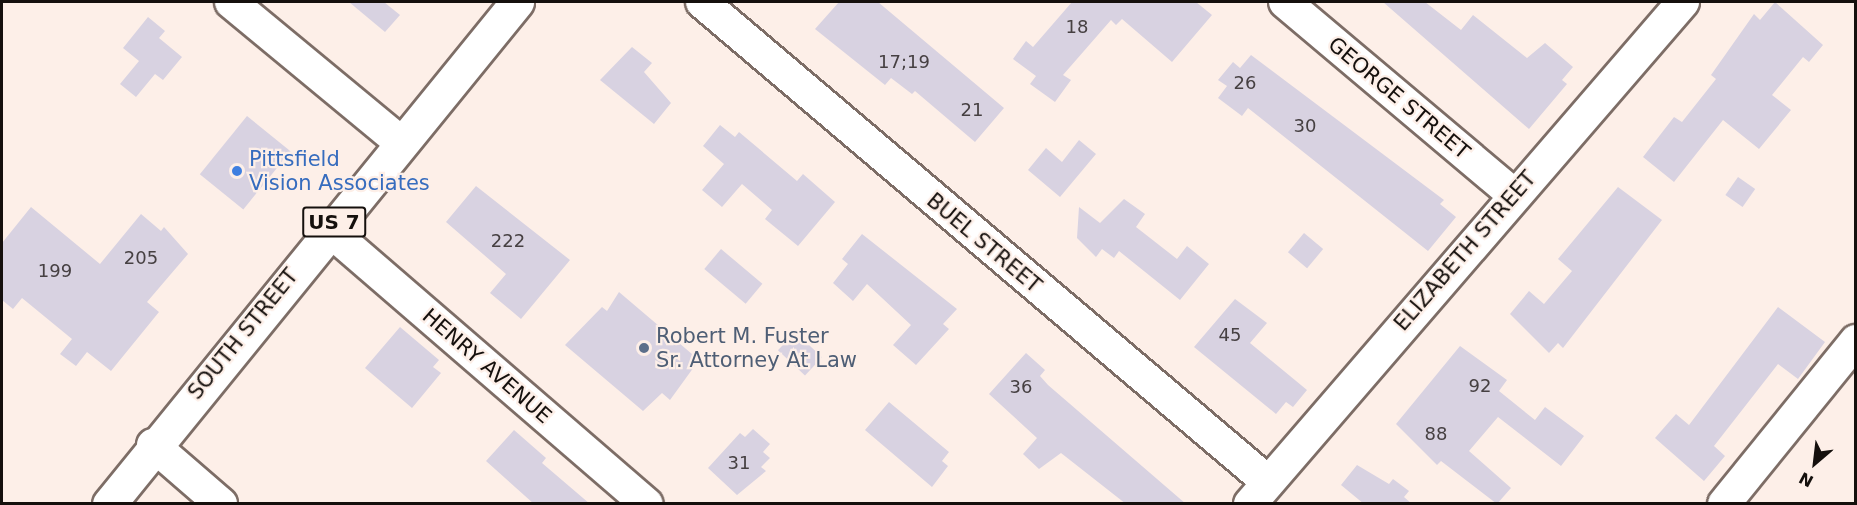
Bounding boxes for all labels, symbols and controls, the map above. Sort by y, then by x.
house number: 18 [1066,16,1088,38]
street label: GEORGE STREET [1323,31,1475,165]
house number: 17;19 [878,51,930,73]
house number: 26 [1234,72,1256,94]
house number: 21 [961,99,983,121]
house number: 30 [1294,115,1316,137]
place label: Pittsfield Vision Associates [249,146,430,196]
marker: Pittsfield Vision Associates [230,164,244,178]
street label: ELIZABETH STREET [1389,166,1541,336]
street label: BUEL STREET [922,188,1046,298]
road number: US 7 [301,205,367,239]
house number: 222 [491,230,525,252]
house number: 205 [124,247,158,269]
house number: 199 [38,260,72,282]
street label: SOUTH STREET [183,264,303,404]
street label: HENRY AVENUE [417,303,557,429]
place label: Robert M. Fuster Sr. Attorney At Law [656,323,857,373]
house number: 45 [1219,324,1241,346]
marker: Robert M. Fuster Sr. Attorney At Law [637,341,651,355]
house number: 92 [1469,375,1491,397]
house number: 36 [1010,376,1032,398]
house number: 88 [1425,423,1447,445]
north arrow [1785,433,1845,493]
house number: 31 [728,452,750,474]
text: N [1796,468,1817,491]

